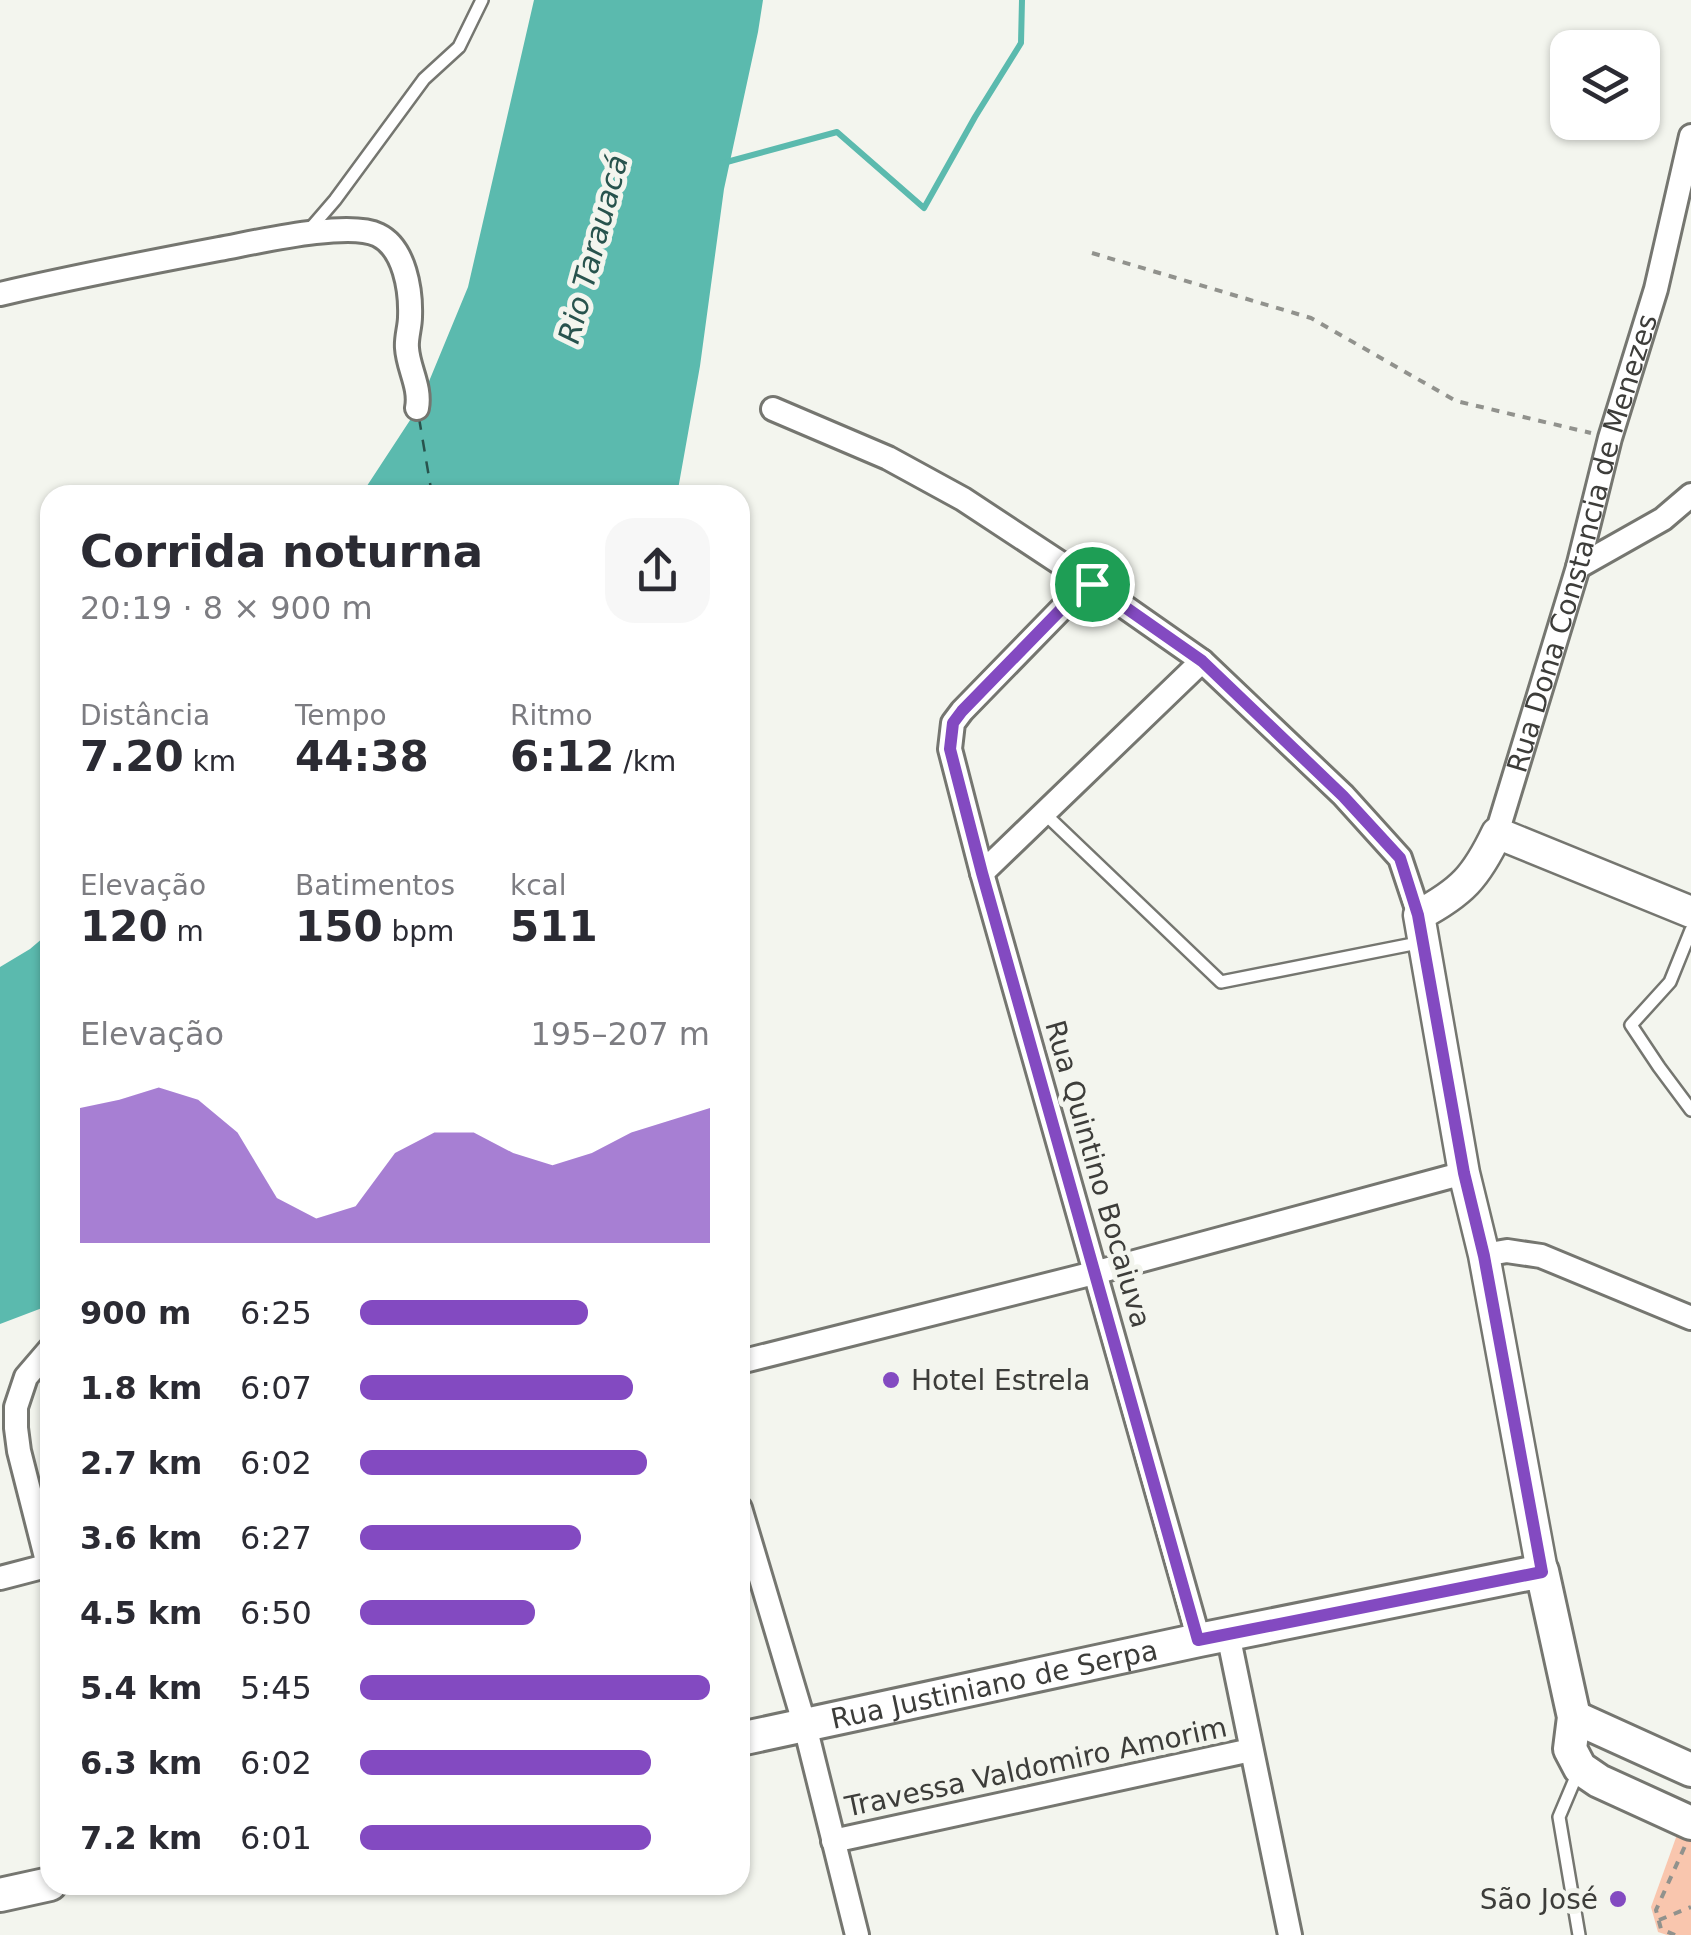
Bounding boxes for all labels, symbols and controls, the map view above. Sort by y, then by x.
map controls [1550,30,1660,140]
button: layers [1550,30,1660,140]
water label: Rio Tarauacá [551,151,635,347]
street label: Rua Dona Constancia de Menezes [1500,310,1664,776]
button: share [605,518,710,623]
text: Corrida noturna [80,525,483,578]
pin [1050,542,1135,627]
icon: arrive [1065,557,1120,612]
text: 20:19 · 8 × 900 m [80,589,373,627]
text: Distância [80,699,210,732]
text: Tempo [295,699,387,732]
text: Ritmo [510,699,593,732]
text: 7.20 [80,732,184,781]
text: 44:38 [295,732,429,781]
text: 6:12 [510,732,614,781]
text: km [184,745,236,778]
text: /km [614,745,676,778]
text: Elevação [80,869,206,902]
text: Batimentos [295,869,455,902]
text: kcal [510,869,567,902]
text: 120 [80,902,168,951]
text: 150 [295,902,383,951]
text: 511 [510,902,598,951]
text: m [168,915,204,948]
text: bpm [383,915,454,948]
text: Elevação [80,1015,224,1053]
text: 195–207 m [531,1015,710,1053]
street label: Rua Quintino Bocaiuva [1038,1017,1158,1331]
text: 900 m [80,1294,191,1332]
text: 6:25 [240,1294,312,1332]
place label: Hotel Estrela [911,1364,1090,1397]
text: 1.8 km [80,1369,202,1407]
text: 6:07 [240,1369,312,1407]
marker: Hotel Estrela [880,1369,902,1391]
text: 2.7 km [80,1444,202,1482]
text: 6:02 [240,1444,312,1482]
text: 3.6 km [80,1519,202,1557]
text: 6:27 [240,1519,312,1557]
text: 4.5 km [80,1594,202,1632]
text: 6:50 [240,1594,312,1632]
street label: Rua Justiniano de Serpa [828,1633,1161,1735]
text: 5.4 km [80,1669,202,1707]
text: 5:45 [240,1669,312,1707]
street label: Travessa Valdomiro Amorim [841,1710,1230,1824]
text: 6.3 km [80,1744,202,1782]
text: 6:02 [240,1744,312,1782]
text: 7.2 km [80,1819,202,1857]
text: 6:01 [240,1819,312,1857]
place label: São José [1480,1883,1598,1916]
marker: São José [1607,1888,1629,1910]

